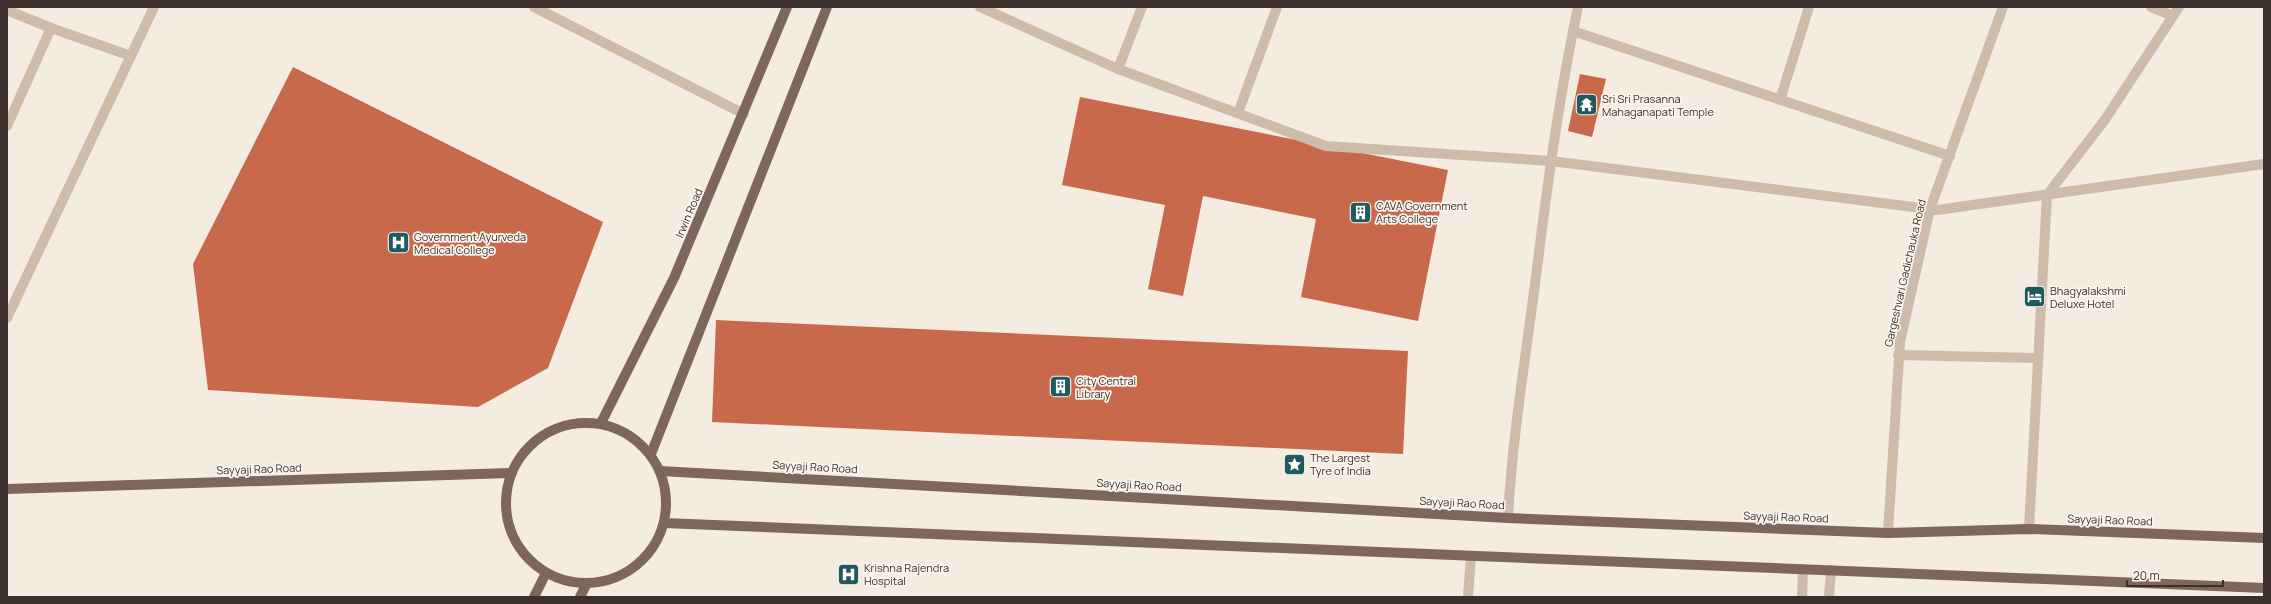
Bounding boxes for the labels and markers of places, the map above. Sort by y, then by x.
place label: Sri Sri Prasanna Mahaganapati Temple [1602,91,1714,119]
temple icon: Sri Sri Prasanna Mahaganapati Temple [1574,92,1600,118]
place label: CAVA Government Arts College [1376,198,1468,226]
building icon: CAVA Government Arts College [1348,199,1374,225]
place label: Government Ayurveda Medical College [414,229,526,257]
hospital icon: Government Ayurveda Medical College [386,230,412,256]
place label: Bhagyalakshmi Deluxe Hotel [2050,283,2126,311]
hotel icon: Bhagyalakshmi Deluxe Hotel [2021,284,2047,310]
place label: City Central Library [1076,373,1136,401]
building icon: City Central Library [1047,374,1073,400]
place label: The Largest Tyre of India [1310,450,1371,478]
place icon: The Largest Tyre of India [1282,451,1308,477]
place label: Krishna Rajendra Hospital [864,560,949,588]
hospital icon: Krishna Rajendra Hospital [836,561,862,587]

